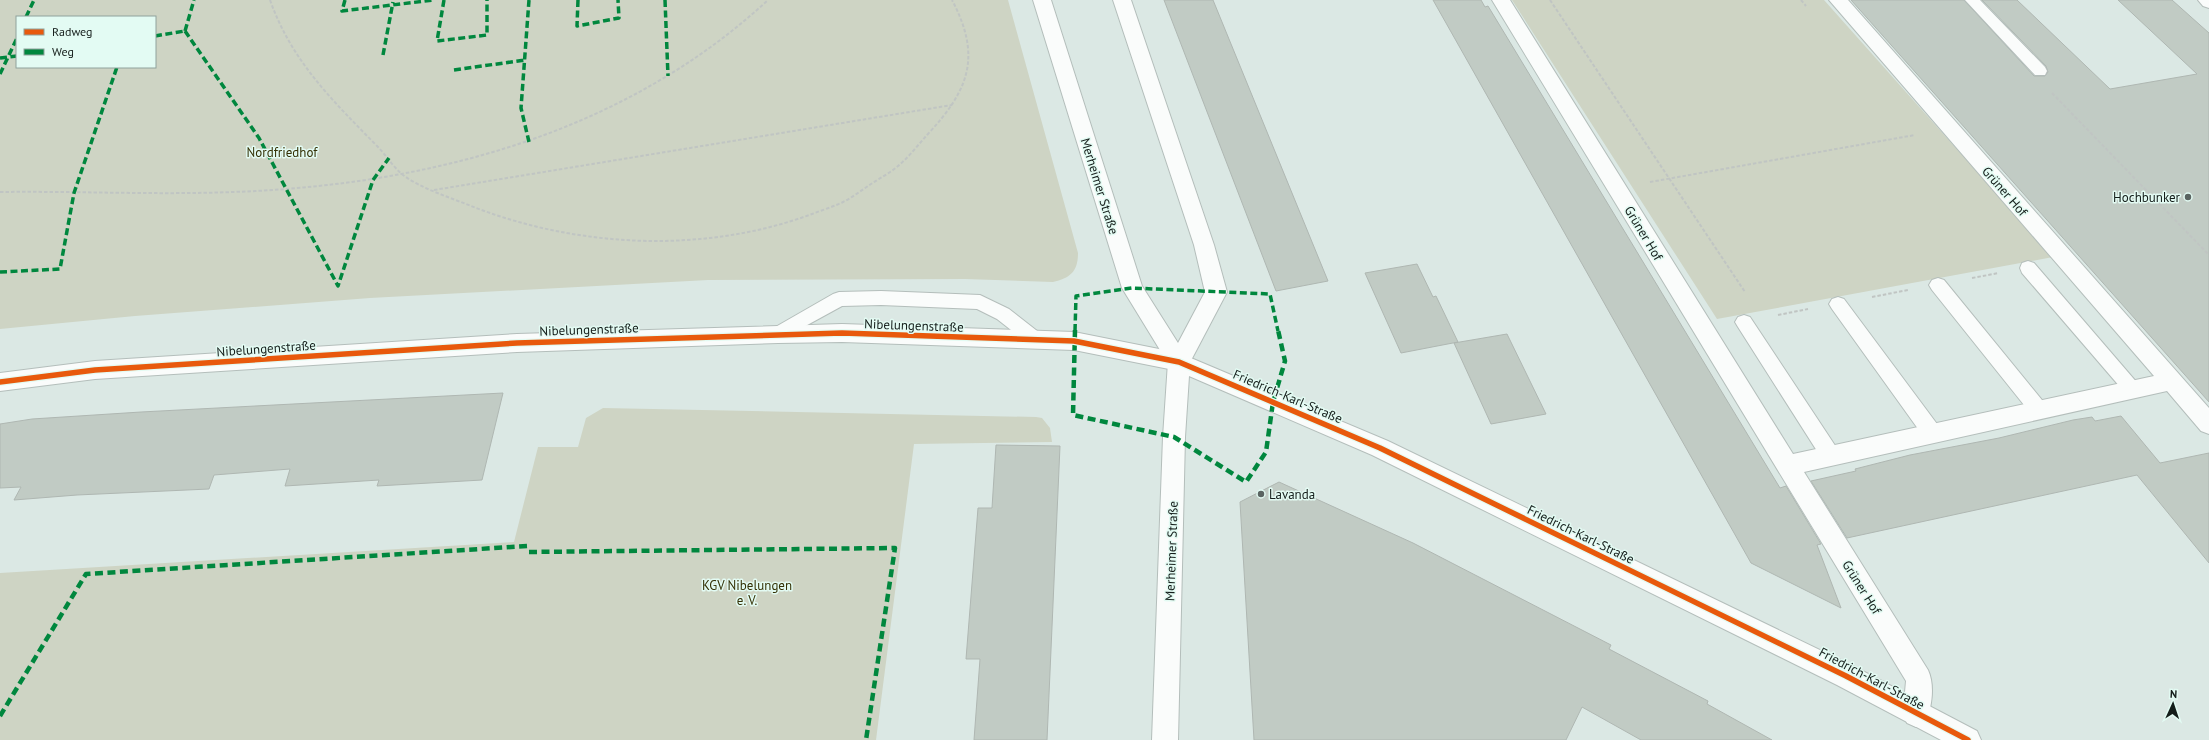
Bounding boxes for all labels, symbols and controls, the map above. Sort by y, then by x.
legend [16,16,156,68]
text: Radweg [52,24,93,39]
text: Weg [52,44,74,59]
street label: Merheimer Straße [1077,136,1122,236]
park label: Nordfriedhof [247,144,318,161]
street label: Grüner Hof [1978,163,2032,220]
place label: Hochbunker [2113,189,2181,206]
marker: Hochbunker [2183,192,2193,202]
street label: Grüner Hof [1621,203,1667,264]
street label: Nibelungenstraße [864,315,964,336]
street label: Nibelungenstraße [539,319,639,340]
street label: Nibelungenstraße [216,337,316,360]
street label: Friedrich-Karl-Straße [1231,366,1345,427]
place label: Lavanda [1269,486,1315,503]
marker: Lavanda [1256,489,1266,499]
street label: Merheimer Straße [1161,501,1182,601]
street label: Friedrich-Karl-Straße [1524,501,1637,568]
street label: Grüner Hof [1838,557,1885,618]
park label: KGV Nibelungen e. V. [702,577,792,609]
street label: Friedrich-Karl-Straße [1816,643,1927,713]
north arrow [2153,684,2193,724]
text: N [2170,687,2178,701]

